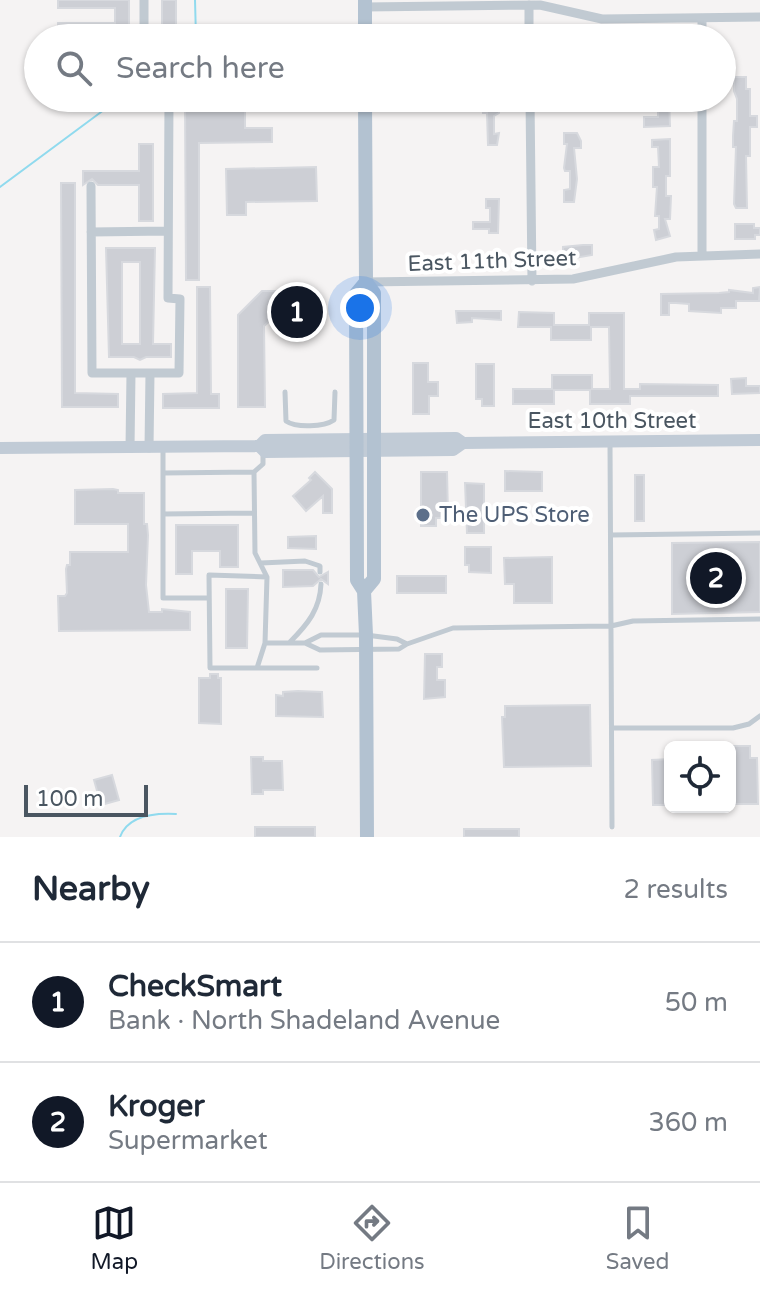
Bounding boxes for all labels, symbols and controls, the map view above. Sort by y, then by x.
search box [24,24,736,112]
icon: search [52,46,96,90]
text: Search here [116,50,285,87]
street label: East 11th Street [407,245,577,277]
pin: 1 [271,282,323,342]
your location [340,288,380,328]
street label: East 10th Street [528,408,696,434]
place label: The UPS Store [439,502,590,528]
marker: The UPS Store [414,506,432,524]
pin: 2 [690,548,742,608]
map controls [664,741,736,813]
button: locate [664,741,736,813]
scale bar [24,781,148,817]
text: 100 m [36,786,103,812]
text: Nearby [32,869,150,910]
text: 2 results [623,874,728,905]
text: CheckSmart [108,968,282,1005]
text: 1 [50,987,66,1018]
text: 50 m [665,987,728,1018]
text: Bank · North Shadeland Avenue [108,1005,500,1036]
text: Kroger [108,1088,205,1125]
text: 2 [50,1107,66,1138]
text: 360 m [648,1107,728,1138]
text: Supermarket [108,1125,268,1156]
tab: Map [91,1201,138,1275]
tab: Directions [319,1201,425,1275]
tab: Saved [606,1201,669,1275]

